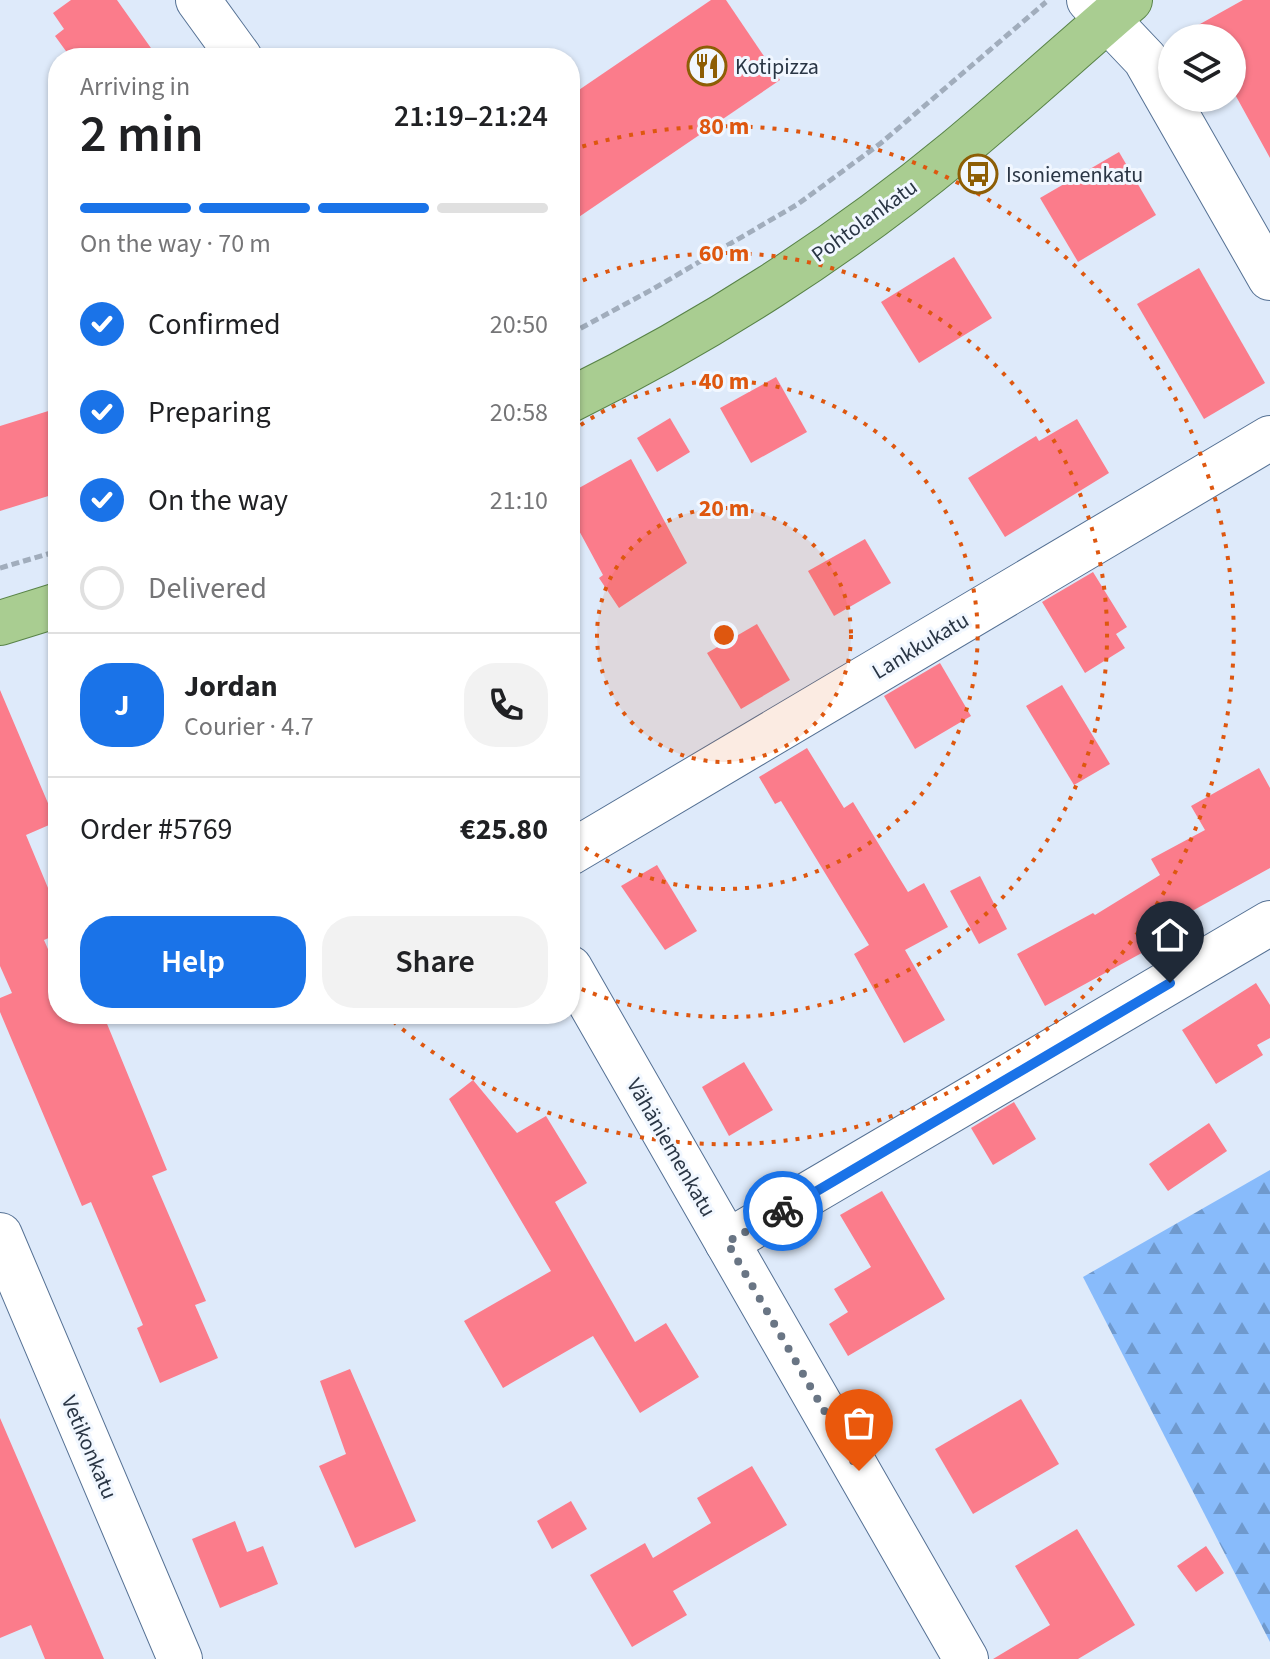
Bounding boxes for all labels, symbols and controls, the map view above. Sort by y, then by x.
map controls [1158,24,1246,112]
button: layers [1158,24,1246,112]
restaurant icon: Kotipizza [686,45,728,87]
place label: Kotipizza [735,51,819,83]
text: Arriving in [80,68,190,105]
text: 21:19–21:24 [394,95,548,138]
text: 2 min [80,98,204,172]
text: 80 m [699,109,749,144]
bus stop icon: Isoniemenkatu [957,153,999,195]
place label: Isoniemenkatu [1006,159,1143,191]
street label: Pohtolankatu [805,171,924,270]
text: On the way · 70 m [80,225,271,262]
text: 60 m [699,236,749,271]
icon: check [80,302,124,346]
text: Confirmed [148,303,281,346]
text: 20:50 [490,306,548,343]
text: 40 m [699,364,749,399]
icon: check [80,390,124,434]
text: Preparing [148,391,271,434]
text: 20:58 [490,394,548,431]
icon: check [80,478,124,522]
text: On the way [148,479,288,522]
text: 21:10 [490,482,548,519]
text: 20 m [699,491,749,526]
text: Delivered [148,567,267,610]
street label: Lankkukatu [866,604,975,687]
centre of rings [710,621,738,649]
button: phone [464,663,548,747]
text: Jordan [184,665,278,708]
text: J [114,684,130,727]
text: Courier · 4.7 [184,708,314,745]
text: Order #5769 [80,808,233,851]
text: €25.80 [460,808,548,851]
pin [1136,901,1204,983]
icon: home [1148,913,1192,957]
button: Help [80,916,306,1008]
button: Share [322,916,548,1008]
street label: Vähäniemenkatu [618,1072,724,1223]
courier [743,1171,823,1251]
icon: bike [761,1189,805,1233]
pin [825,1389,893,1471]
street label: Vetikonkatu [53,1391,125,1504]
icon: bag [837,1401,881,1445]

